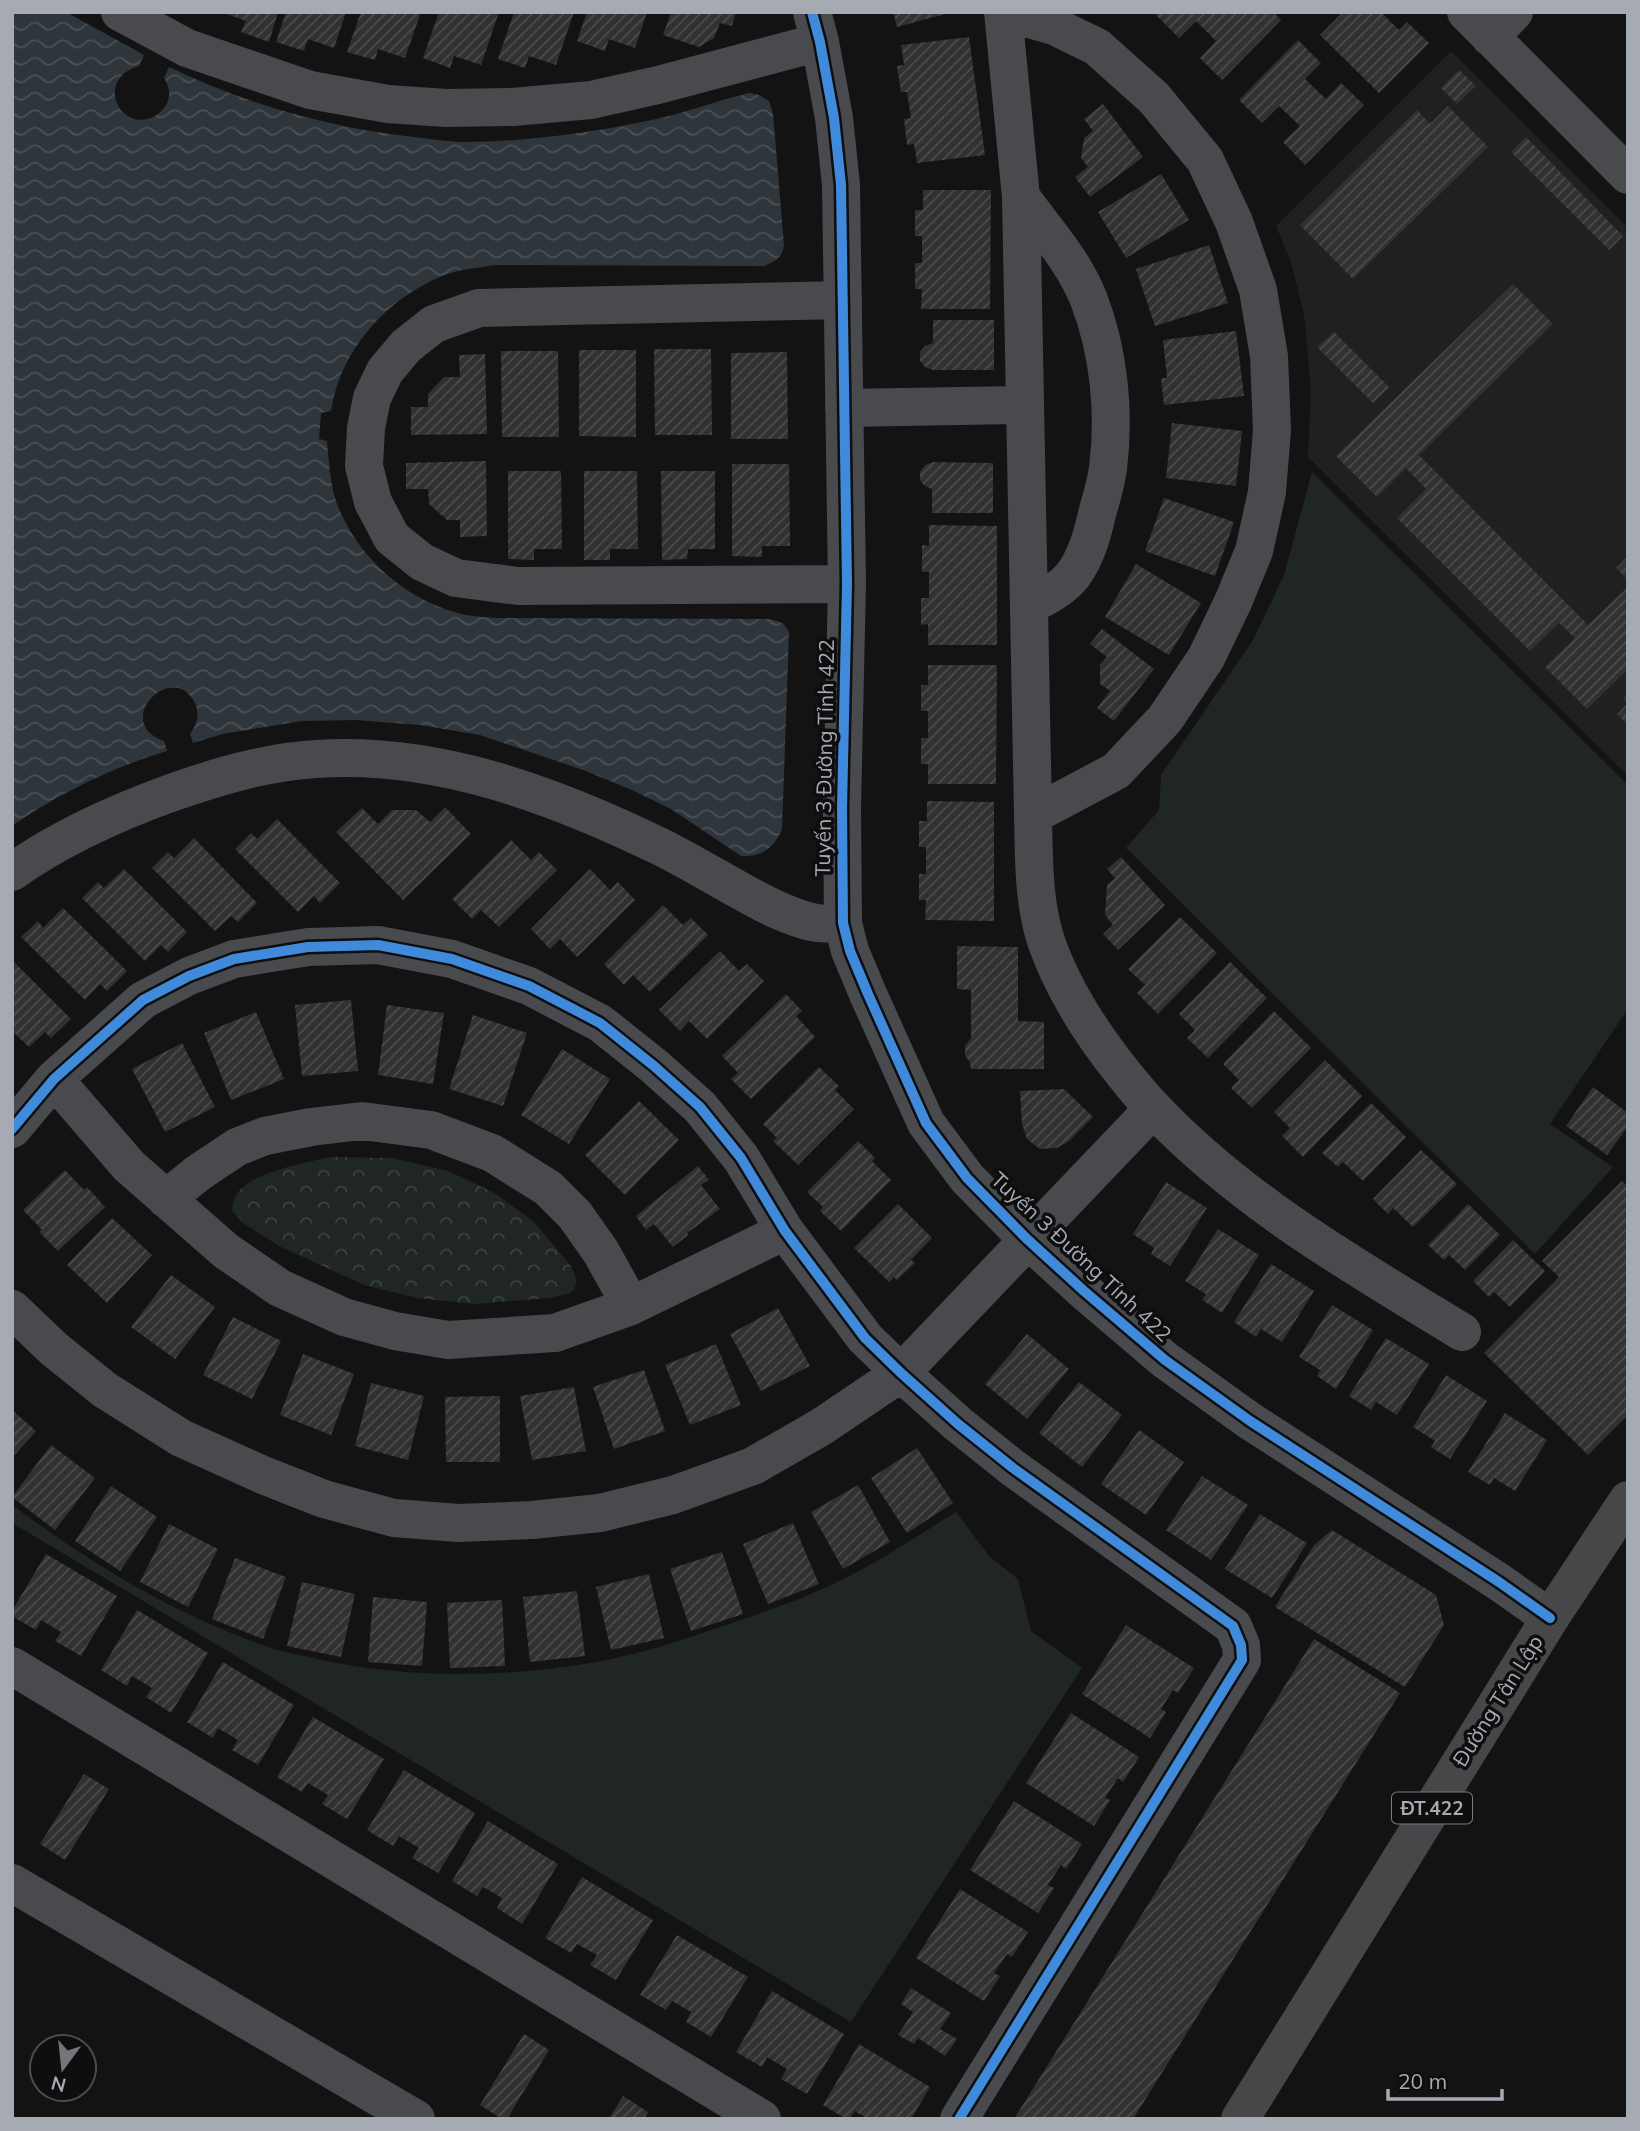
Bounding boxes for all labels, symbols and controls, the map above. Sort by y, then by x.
street label: Tuyến 3 Đường Tỉnh 422 [809,639,839,877]
street label: Tuyến 3 Đường Tỉnh 422 [986,1166,1177,1347]
street label: Đường Tân Lập [1446,1630,1548,1771]
road number: ĐT.422 [1392,1792,1472,1824]
north arrow [28,2033,98,2103]
scale bar [1388,2058,1502,2102]
text: 20 m [1398,2068,1447,2094]
text: N [49,2071,69,2098]

